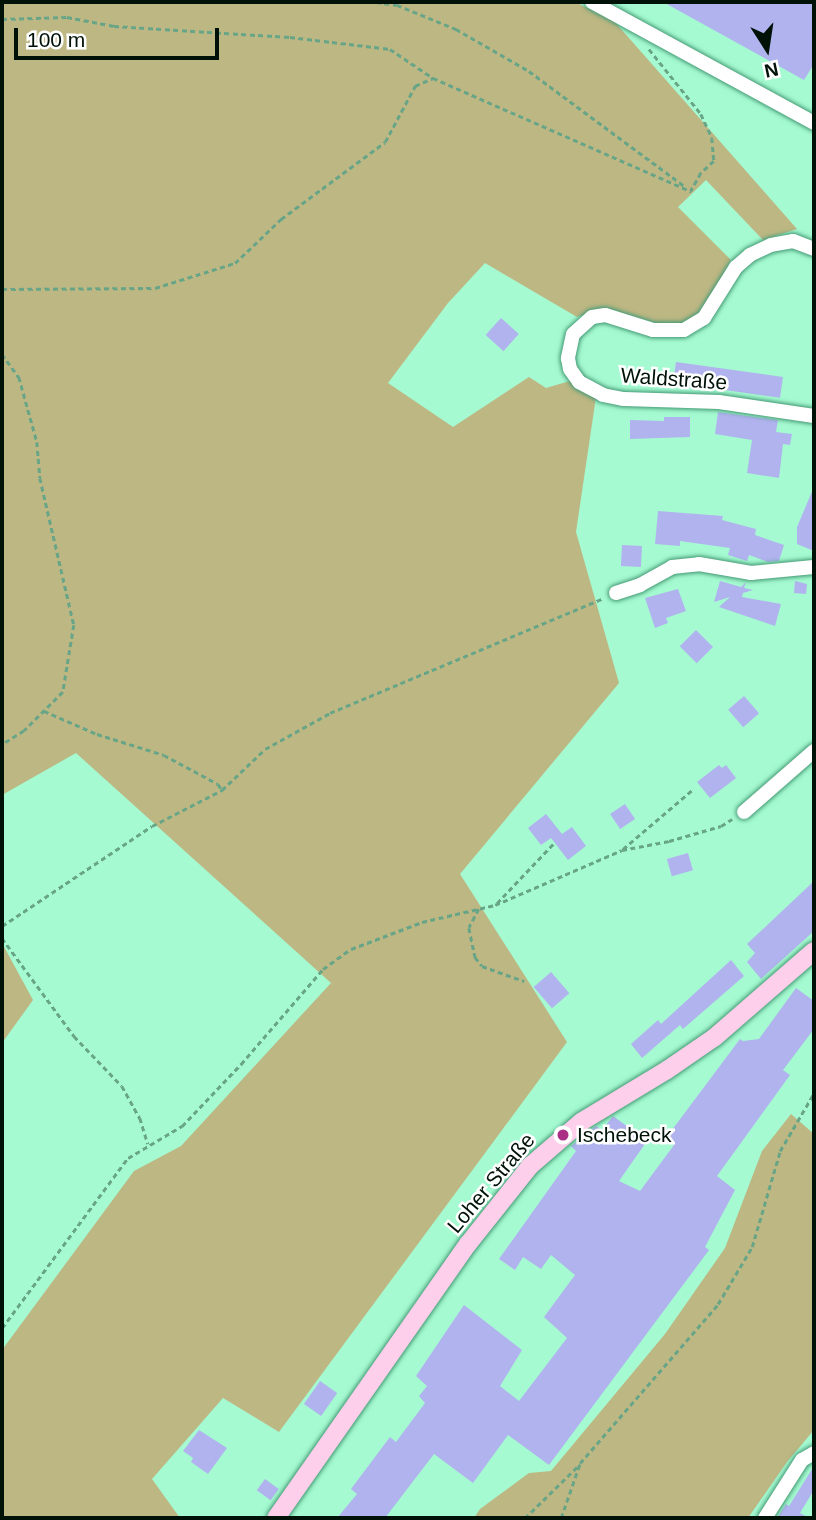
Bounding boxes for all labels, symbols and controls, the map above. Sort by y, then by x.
scale bar [18,14,222,58]
north arrow [732,14,802,84]
text: 100 m [27,28,85,51]
text: N [763,58,780,82]
street label: Waldstraße [620,363,728,395]
place label: Ischebeck [577,1122,672,1148]
marker: Ischebeck [555,1127,571,1143]
street label: Loher Straße [442,1128,540,1238]

